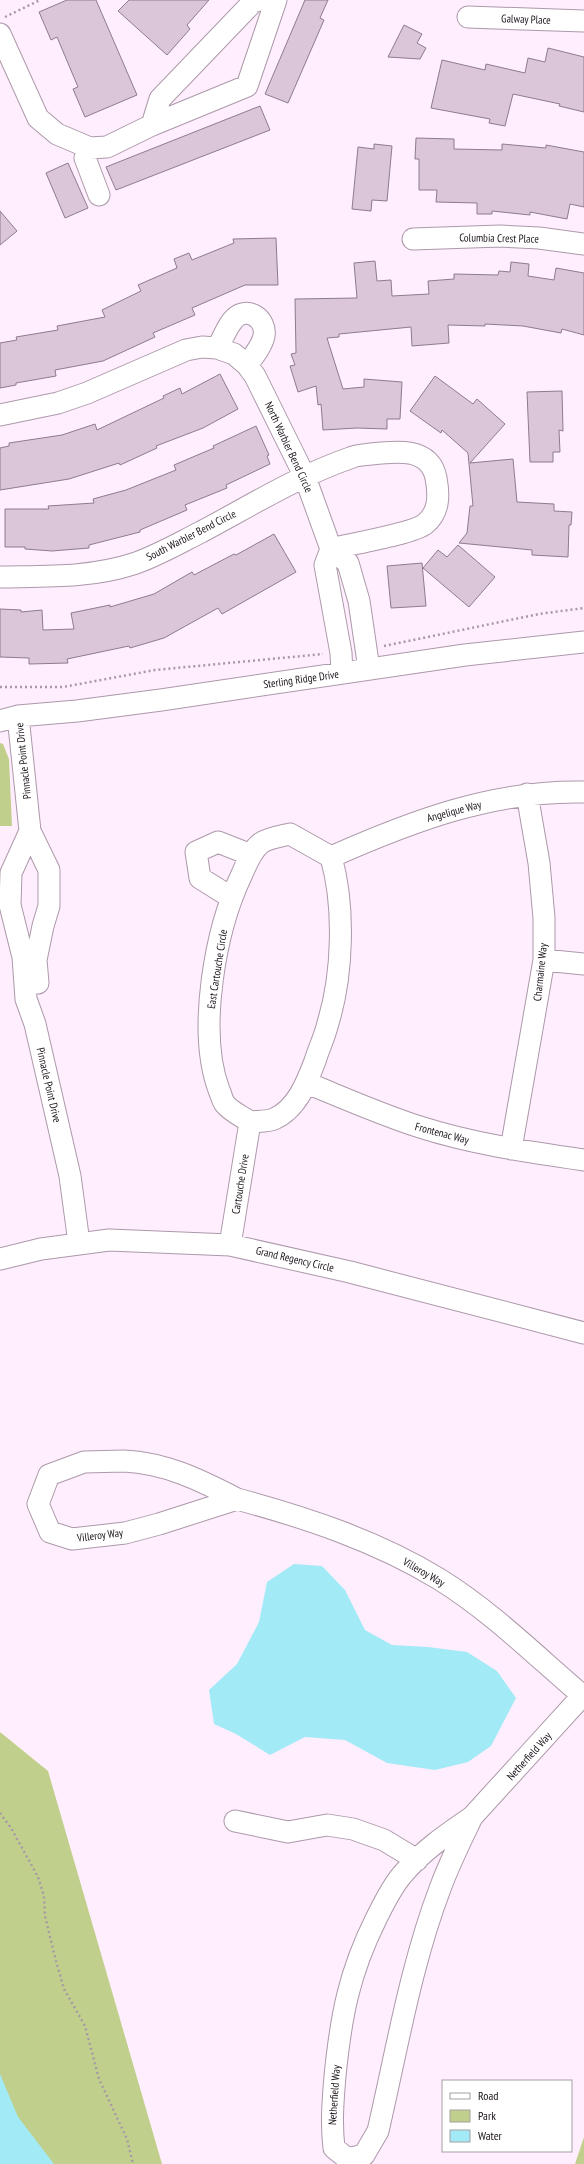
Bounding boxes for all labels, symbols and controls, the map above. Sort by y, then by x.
street label: Galway Place [501,11,551,27]
street label: Columbia Crest Place [459,230,539,246]
street label: North Warbler Bend Circle [262,399,316,495]
street label: South Warbler Bend Circle [144,506,239,564]
street label: Sterling Ridge Drive [262,667,340,691]
street label: Pinnacle Point Drive [12,722,34,800]
street label: Angelique Way [425,797,484,825]
street label: East Cartouche Circle [204,928,230,1010]
street label: Charmaine Way [530,941,550,1002]
street label: Pinnacle Point Drive [34,1046,65,1124]
street label: Frontenac Way [413,1119,471,1147]
street label: Cartouche Drive [228,1153,252,1215]
street label: Grand Regency Circle [255,1243,336,1275]
street label: Villeroy Way [75,1525,125,1545]
street label: Villeroy Way [400,1554,448,1590]
street label: Netherfield Way [504,1728,555,1783]
street label: Netherfield Way [325,2064,343,2126]
legend [442,2080,572,2152]
text: Road [478,2088,498,2103]
text: Park [478,2108,496,2123]
text: Water [478,2128,503,2143]

